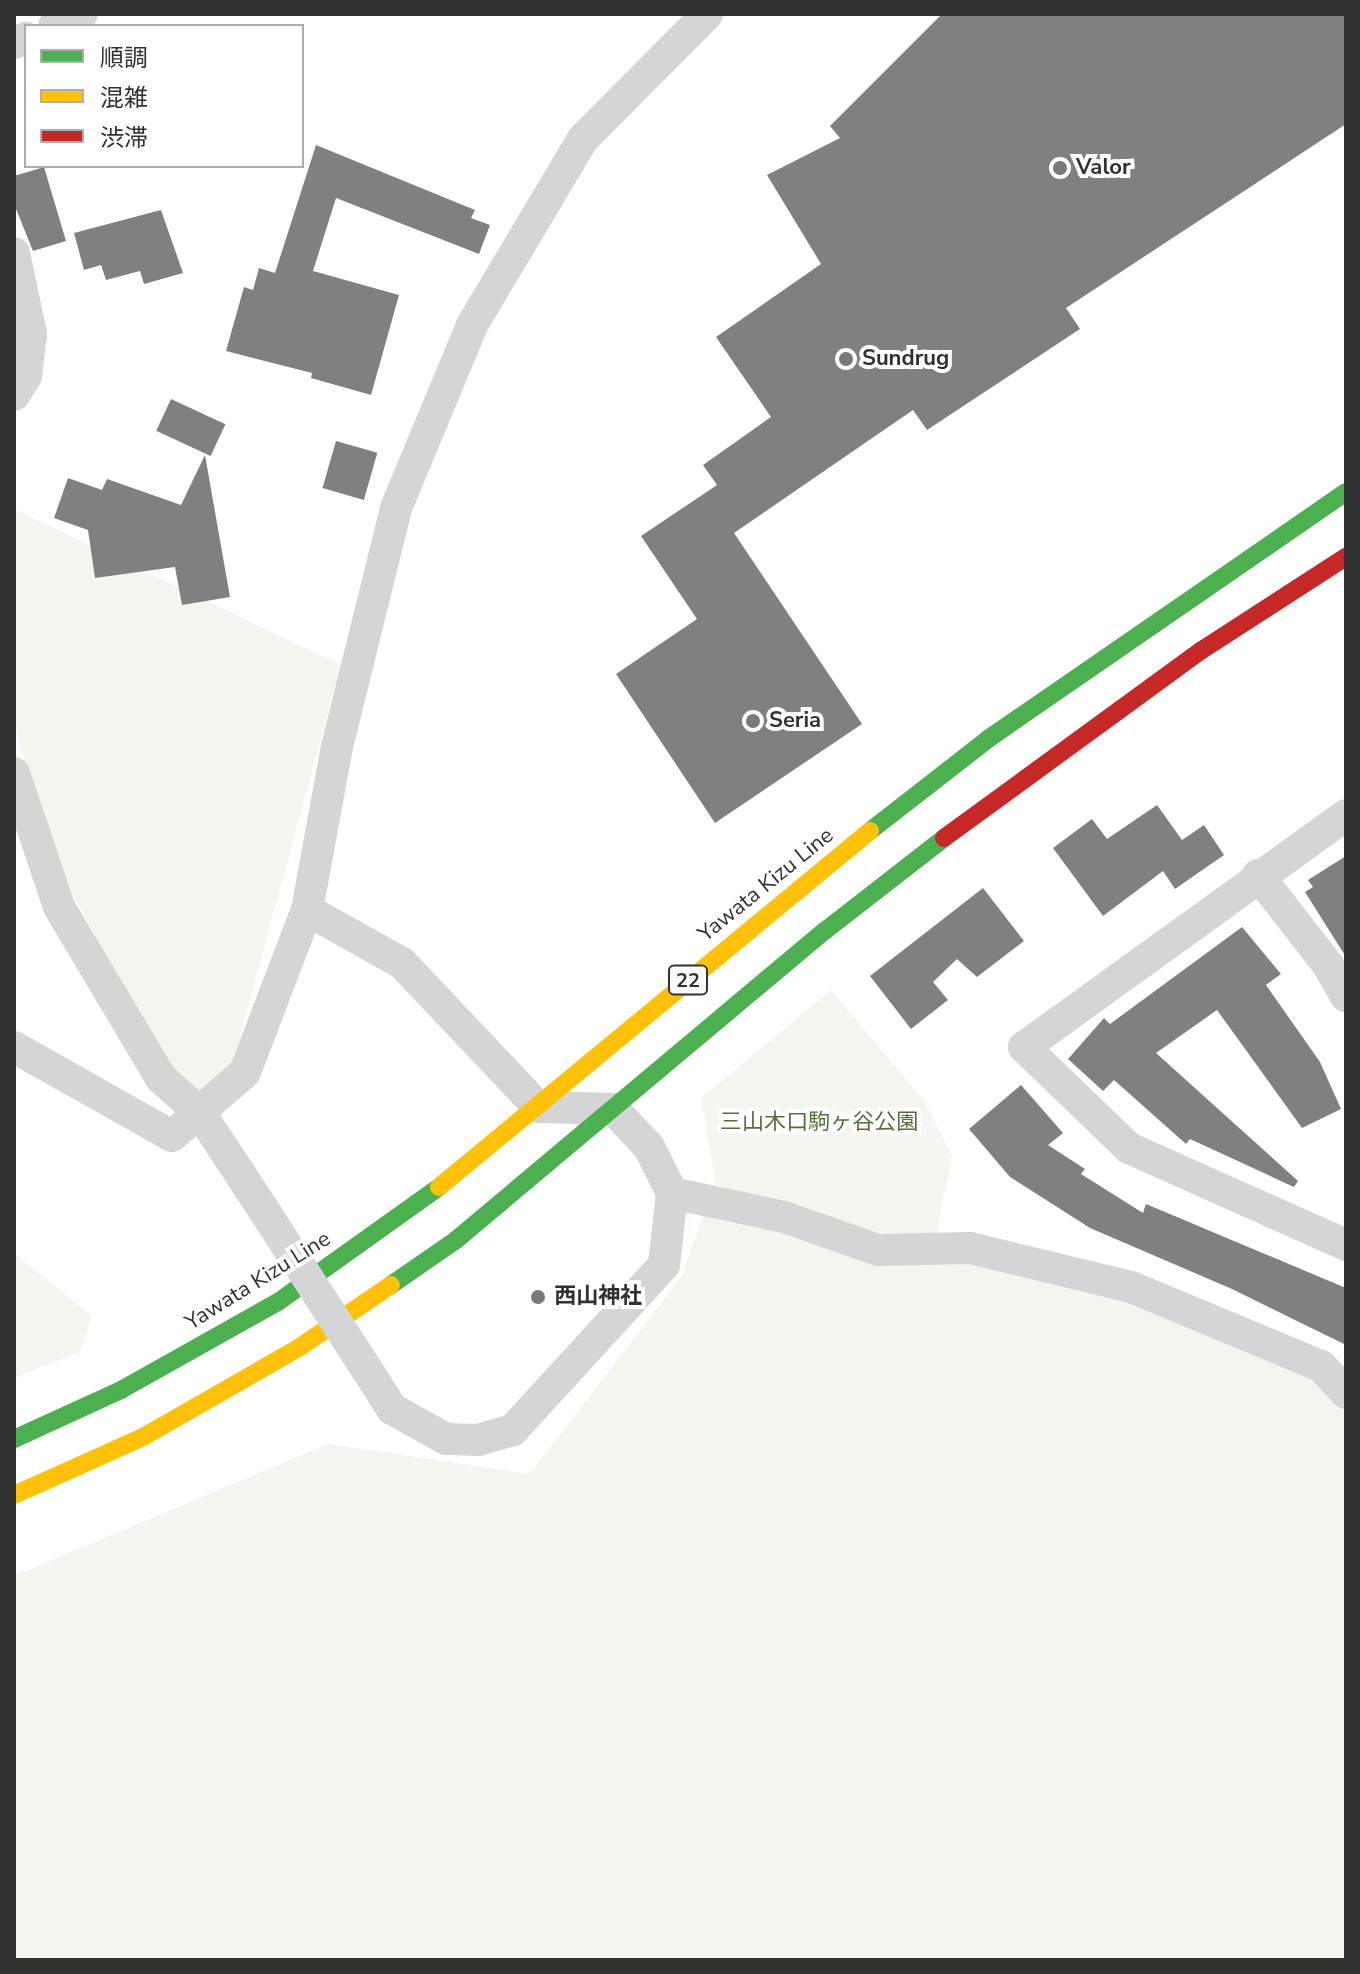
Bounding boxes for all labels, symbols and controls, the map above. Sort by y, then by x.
legend [24,24,304,168]
text: 順調 [100,42,148,74]
text: 混雑 [100,82,148,114]
text: 渋滞 [100,122,148,154]
place label: Valor [1076,155,1131,181]
marker: Valor [1051,159,1069,177]
place label: Sundrug [862,346,949,372]
marker: Sundrug [837,350,855,368]
place label: Seria [769,708,821,734]
marker: Seria [744,712,762,730]
street label: Yawata Kizu Line [693,822,839,948]
road number: 22 [668,964,708,996]
park label: 三山木口駒ヶ谷公園 [720,1110,918,1136]
street label: Yawata Kizu Line [181,1226,335,1336]
place label: 西山神社 [554,1284,642,1310]
marker: 西山神社 [529,1288,547,1306]

